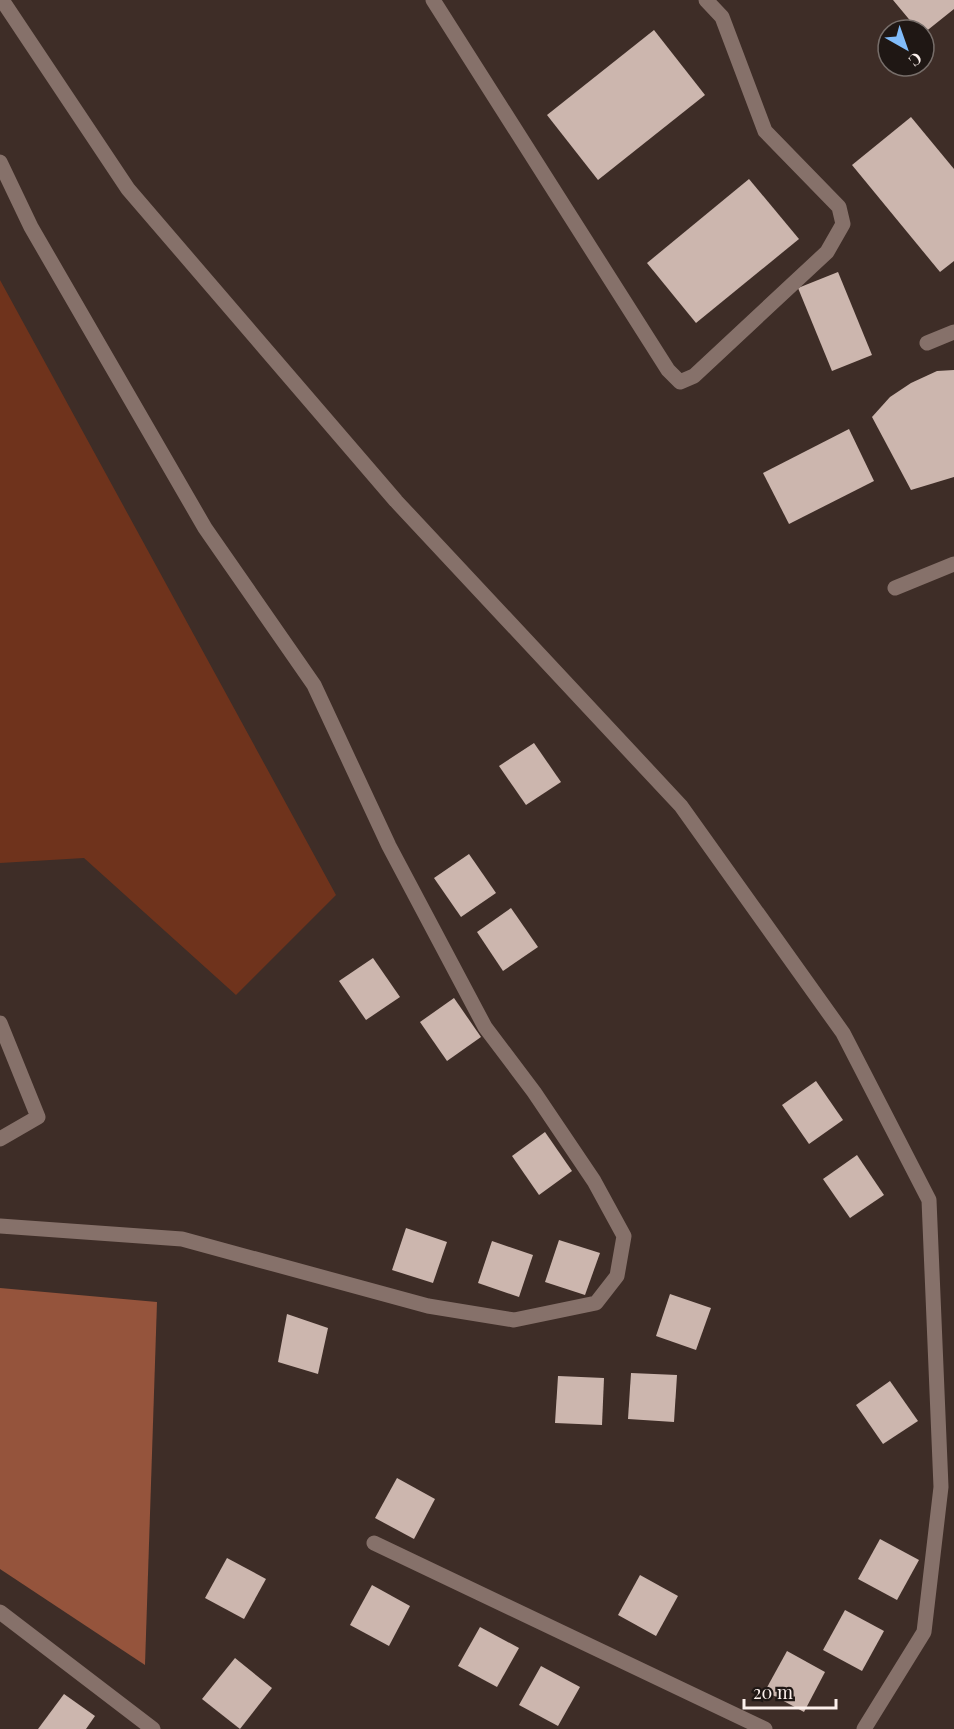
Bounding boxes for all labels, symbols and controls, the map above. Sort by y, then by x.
north arrow [876,18,936,78]
text: С [905,48,927,72]
scale bar [744,1672,836,1710]
text: 20 m [753,1680,793,1704]

